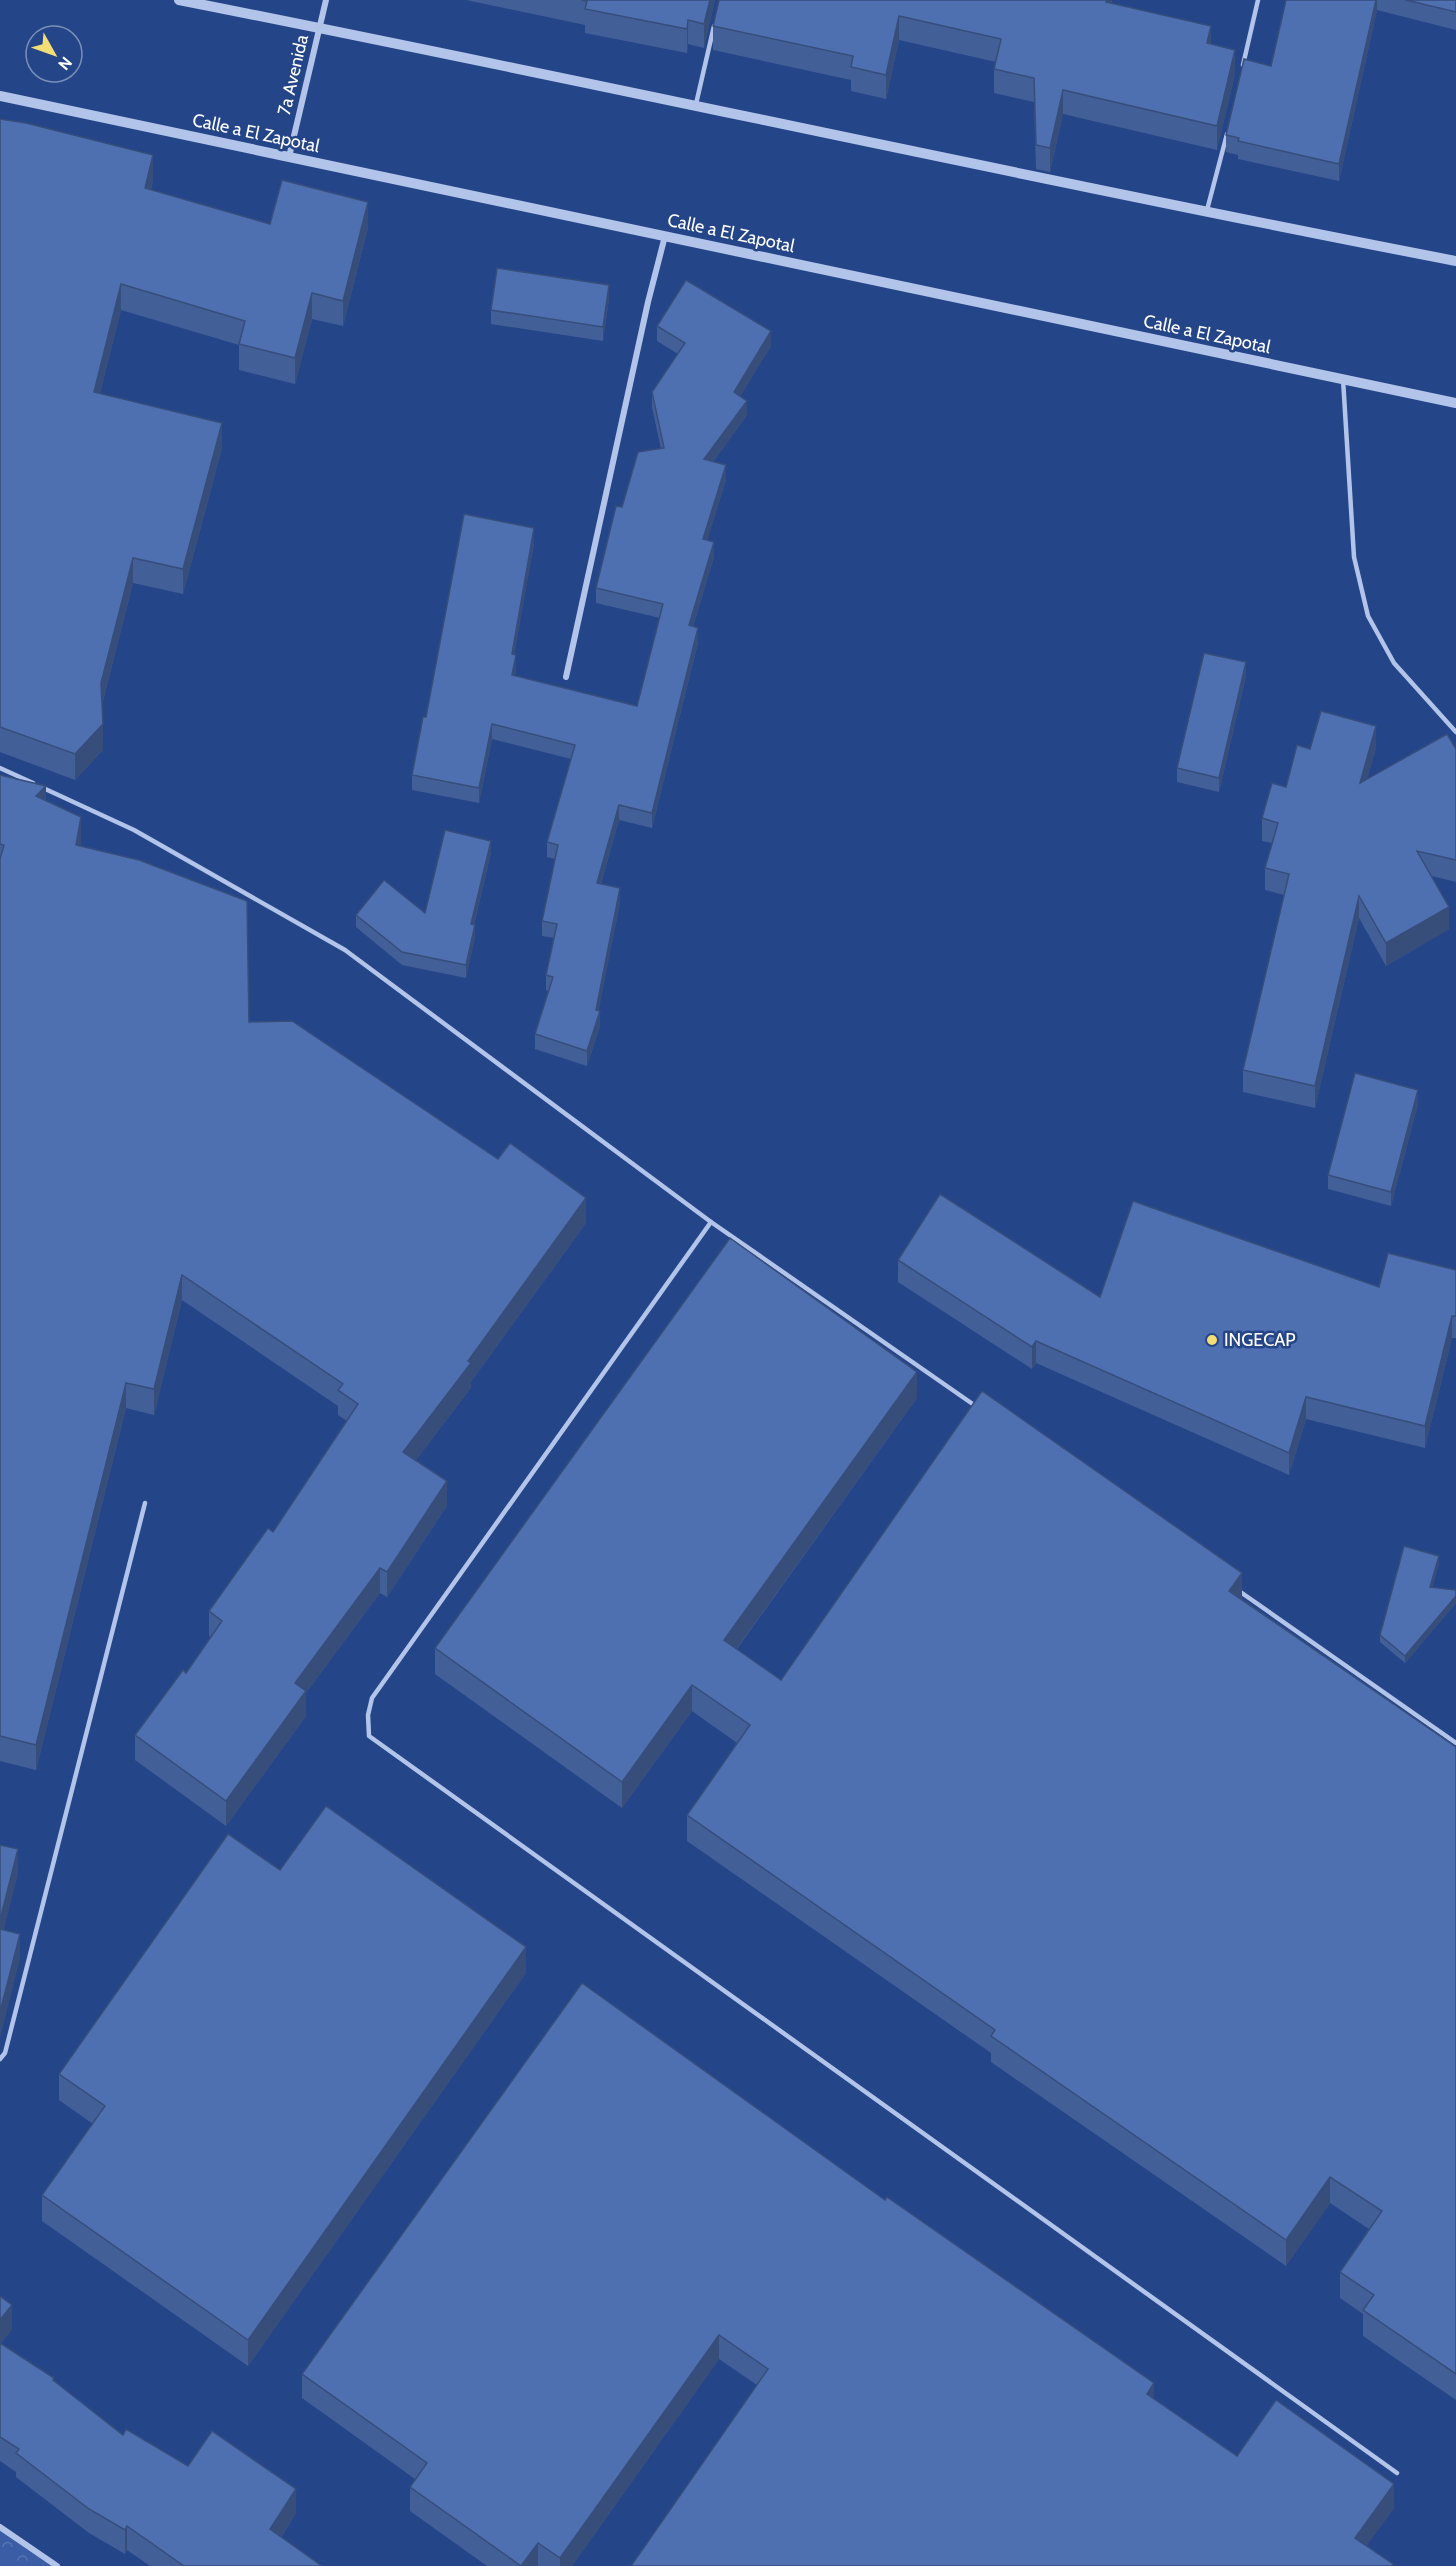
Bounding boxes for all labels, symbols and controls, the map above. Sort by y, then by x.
north arrow [24,24,84,84]
street label: 7a Avenida [273,32,313,117]
text: N [54,53,76,74]
street label: Calle a El Zapotal [190,109,322,157]
street label: Calle a El Zapotal [665,209,797,257]
street label: Calle a El Zapotal [1141,310,1273,358]
place label: INGECAP [1224,1329,1296,1351]
marker: INGECAP [1205,1333,1219,1347]

